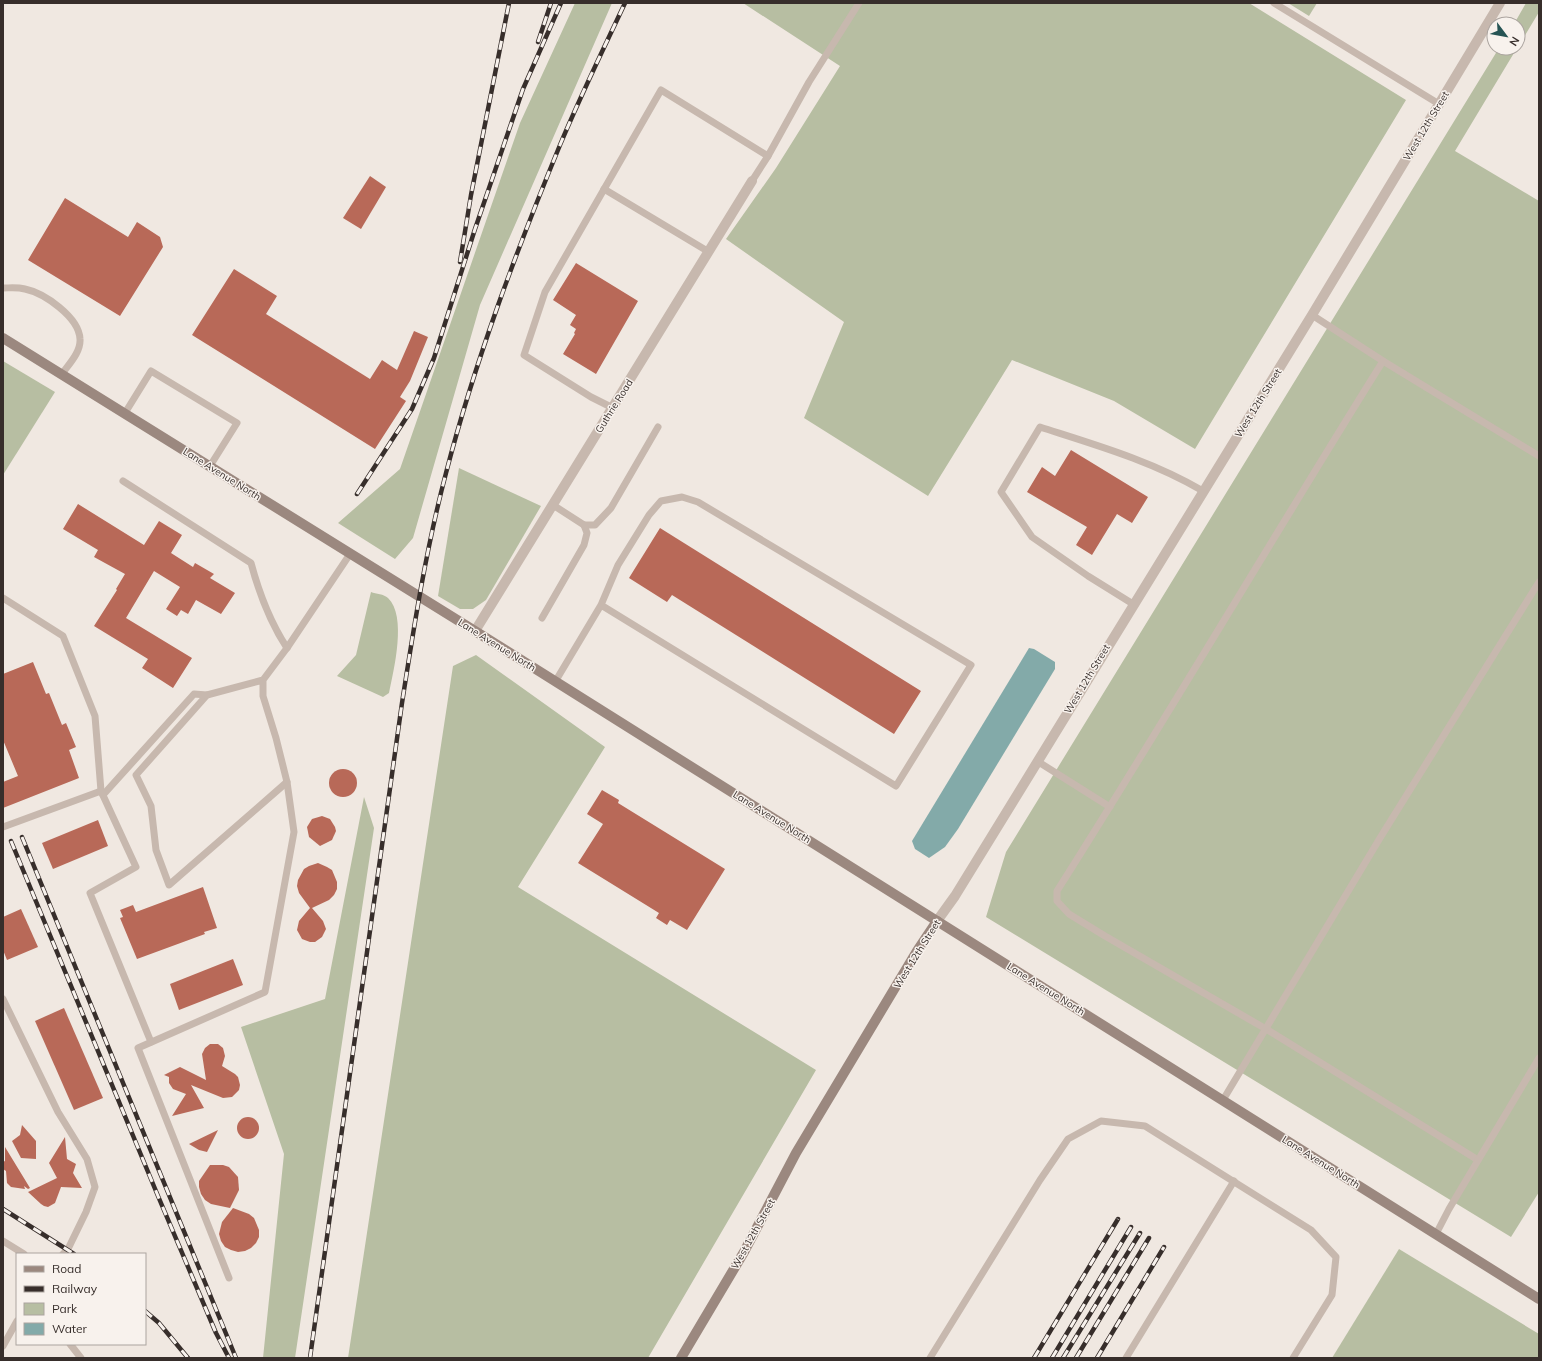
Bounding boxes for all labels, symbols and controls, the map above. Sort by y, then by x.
north arrow [1486,16,1526,56]
text: N [1506,34,1523,49]
street label: West 12th Street [1400,89,1452,163]
street label: West 12th Street [1232,366,1285,440]
street label: Guthrie Road [592,377,636,435]
street label: Lane Avenue North [181,445,263,503]
street label: Lane Avenue North [456,616,538,674]
street label: West 12th Street [1061,642,1113,716]
street label: Lane Avenue North [731,788,813,846]
street label: West 12th Street [891,917,944,991]
street label: Lane Avenue North [1005,960,1087,1018]
street label: Lane Avenue North [1280,1133,1362,1191]
street label: West 12th Street [728,1196,778,1272]
legend [16,1253,146,1345]
text: Road [52,1261,81,1276]
text: Railway [52,1281,98,1296]
text: Park [52,1301,78,1316]
text: Water [52,1321,88,1336]

